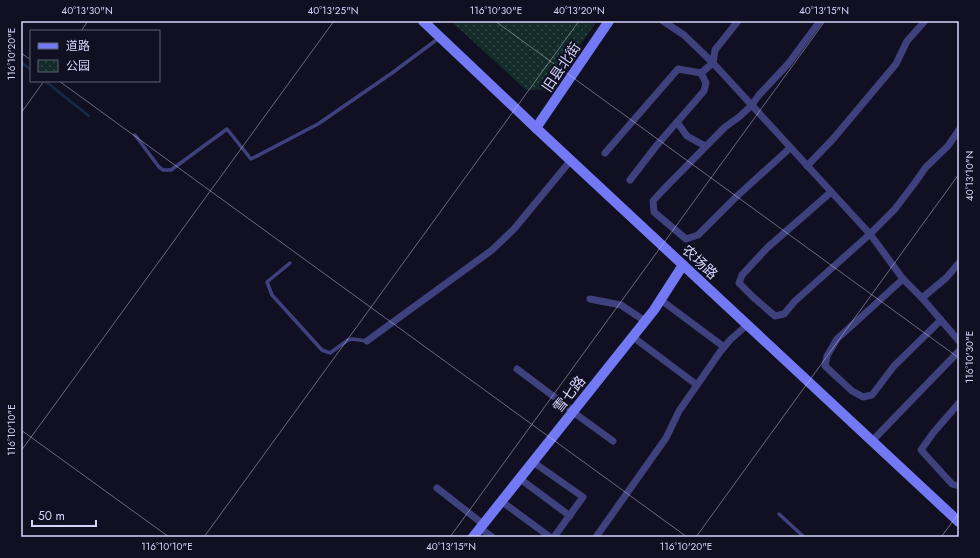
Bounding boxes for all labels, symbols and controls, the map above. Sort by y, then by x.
text: 40°13'30"N [61,3,113,18]
text: 40°13'25"N [307,3,359,18]
text: 116°10'30"E [470,3,522,18]
text: 40°13'20"N [553,3,605,18]
text: 40°13'15"N [799,3,849,18]
text: 116°10'20"E [4,28,19,80]
legend [30,30,160,82]
text: 道路 [66,37,90,55]
street label: 旧县北街 [537,38,585,96]
text: 公园 [66,57,90,75]
text: 40°13'10"N [962,151,977,201]
street label: 农场路 [678,240,722,284]
text: 116°10'30"E [962,331,977,383]
street label: 雪七路 [548,371,590,417]
text: 116°10'10"E [4,404,19,456]
scale bar [32,502,96,528]
text: 50 m [38,507,65,525]
text: 116°10'10"E [141,539,193,554]
text: 40°13'15"N [426,539,476,554]
text: 116°10'20"E [660,539,712,554]

